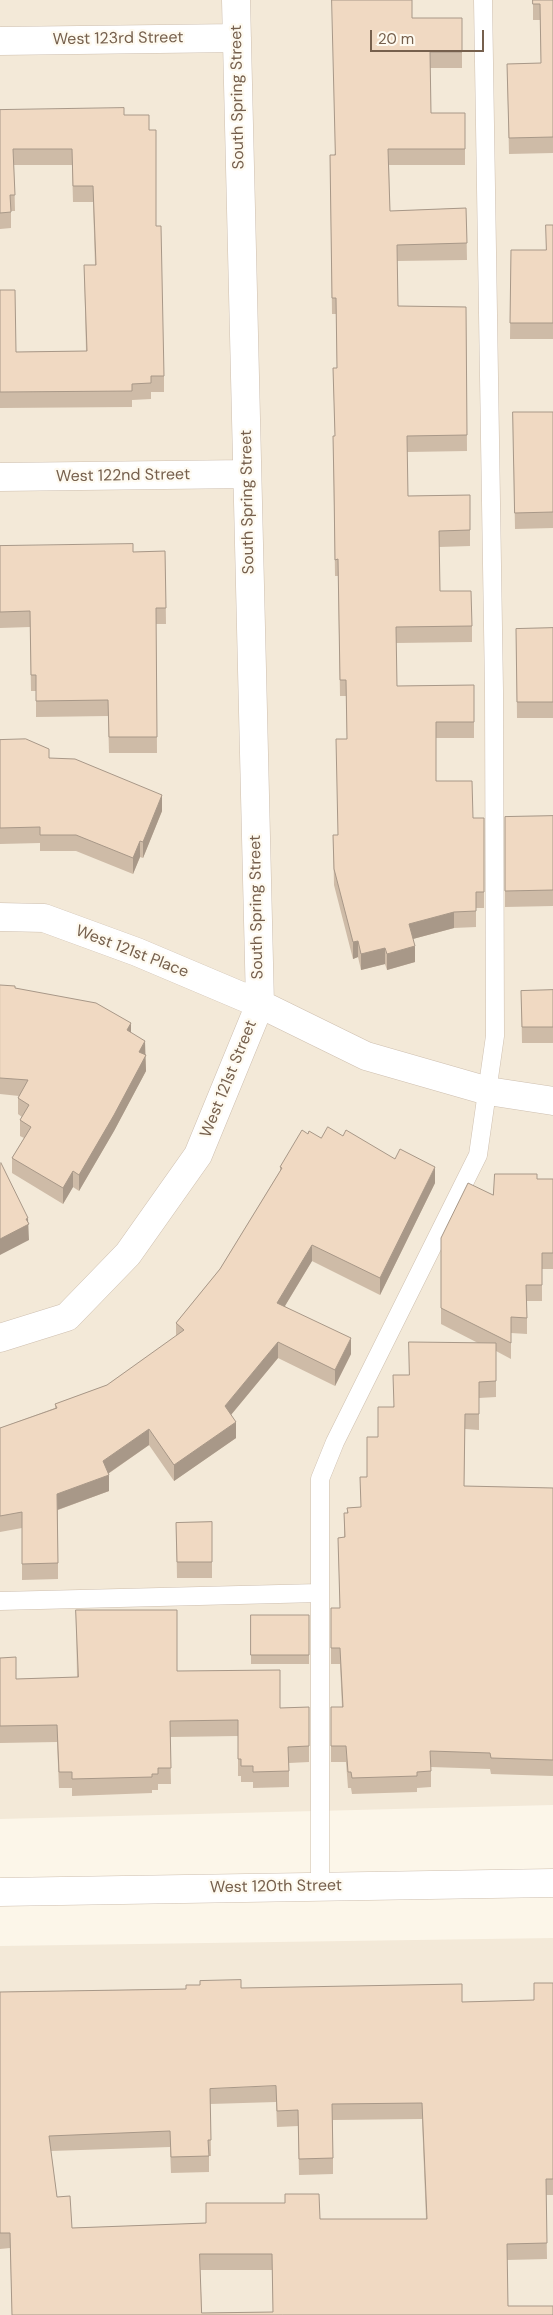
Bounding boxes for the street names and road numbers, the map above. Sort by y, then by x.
street label: South Spring Street [227,25,249,169]
street label: West 123rd Street [52,28,184,50]
street label: South Spring Street [237,430,259,574]
street label: West 122nd Street [56,465,190,487]
street label: South Spring Street [246,835,268,979]
street label: West 121st Place [73,922,191,982]
street label: West 121st Street [197,1018,261,1140]
street label: West 120th Street [210,1876,342,1898]

